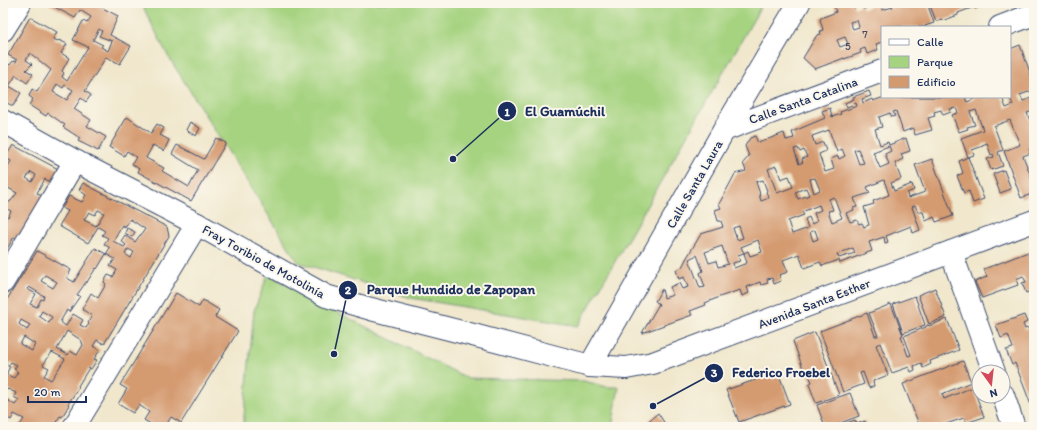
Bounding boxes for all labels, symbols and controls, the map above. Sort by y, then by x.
legend [881,26,1011,98]
house number: 7 [862,28,868,41]
text: Calle [917,35,944,49]
house number: 5 [845,40,851,53]
text: Parque [917,55,953,69]
street label: Calle Santa Catalina [747,74,860,127]
text: Edificio [917,75,956,89]
callout: El Guamúchil [497,98,612,124]
text: El Guamúchil [525,103,606,120]
text: 1 [504,105,510,119]
street label: Calle Santa Laura [663,137,726,231]
street label: Fray Toribio de Motolinía [200,221,328,302]
street label: Avenida Santa Esther [756,275,873,332]
callout: Parque Hundido de Zapopan [338,277,543,303]
text: Parque Hundido de Zapopan [367,281,535,298]
text: 2 [345,283,352,297]
callout: Federico Froebel [704,360,838,386]
text: Federico Froebel [732,364,831,381]
north arrow [971,364,1011,404]
text: 3 [711,366,718,380]
scale bar [28,378,86,404]
text: 20 m [34,385,61,399]
text: N [988,386,999,400]

